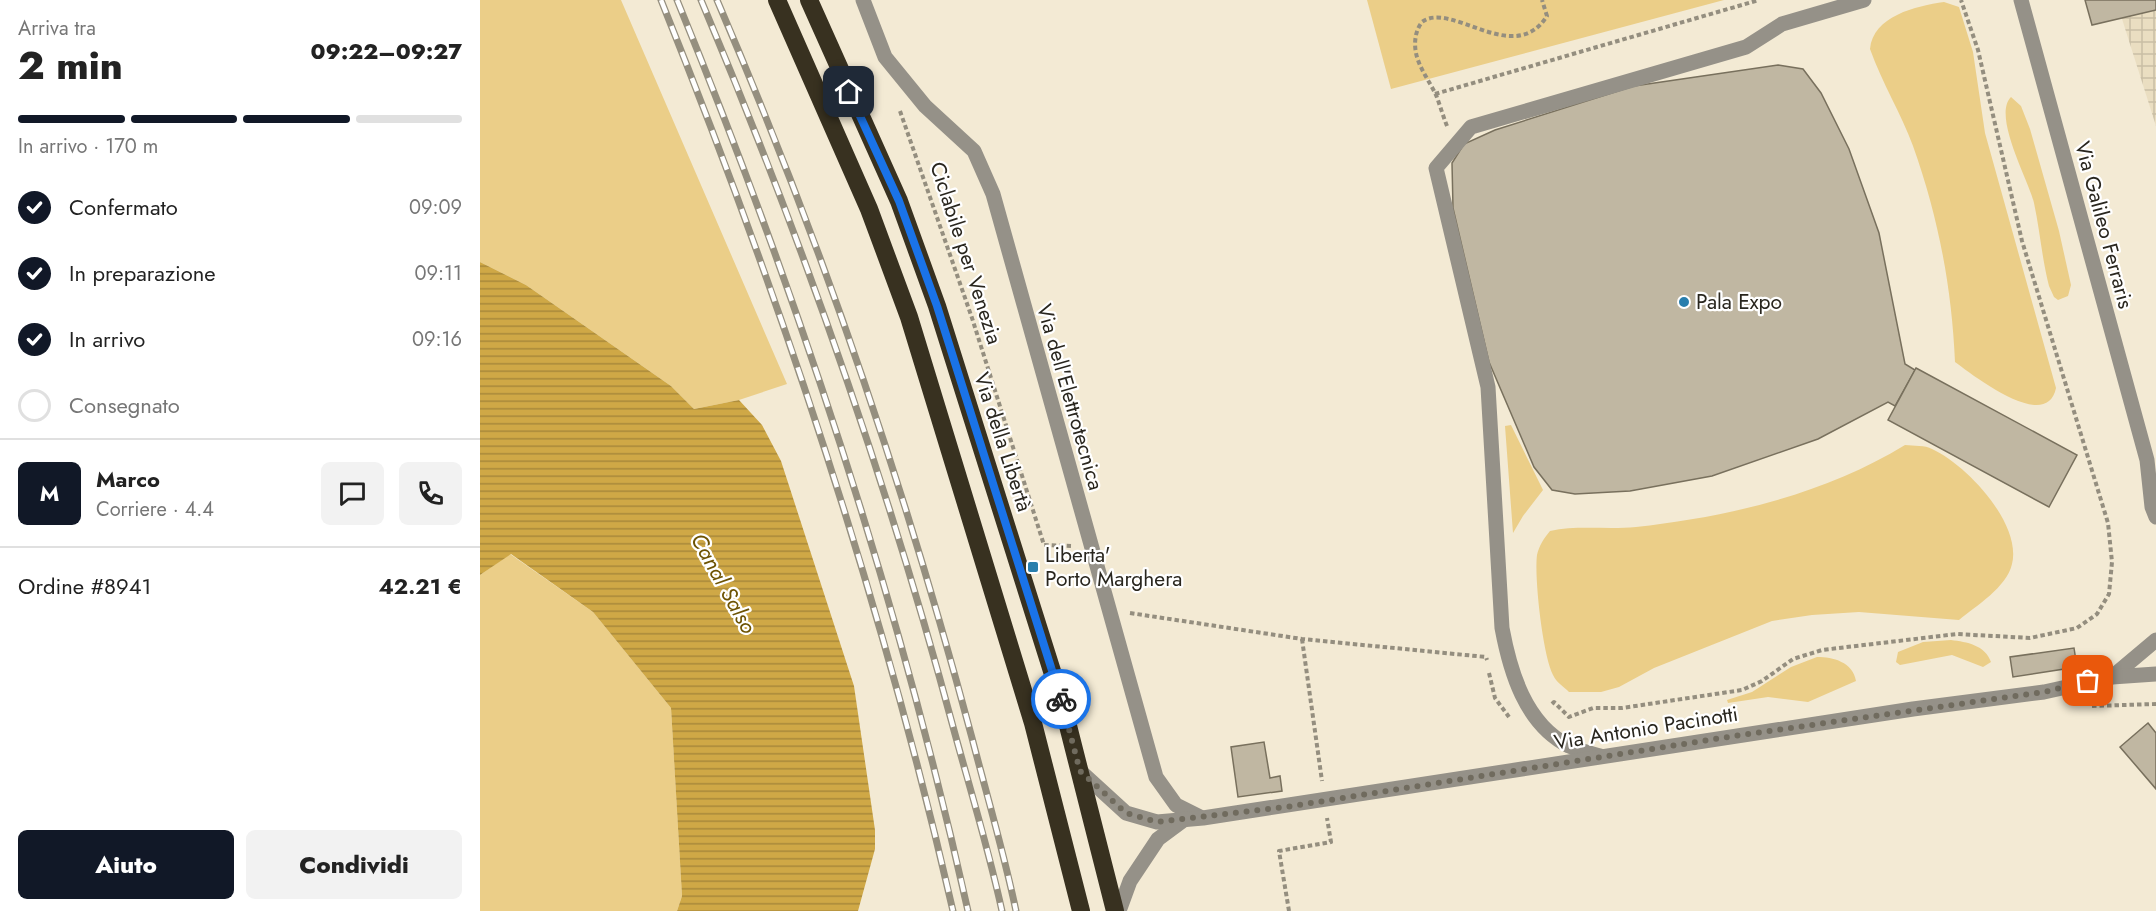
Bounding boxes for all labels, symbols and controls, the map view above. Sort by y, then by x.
text: Arriva tra [18,14,96,43]
text: 09:22–09:27 [311,35,462,67]
text: 2 min [18,37,123,94]
pin [823,66,874,117]
icon: home [832,75,865,108]
text: In arrivo · 170 m [18,132,158,161]
street label: Via Galileo Ferraris [2067,138,2141,312]
street label: Ciclabile per Venezia [922,158,1010,348]
icon: check [18,191,51,224]
text: Confermato [69,191,178,223]
text: 09:09 [409,193,462,222]
icon: check [18,257,51,290]
text: In preparazione [69,257,216,289]
text: 09:11 [414,259,462,288]
place label: Pala Expo [1696,287,1782,317]
marker: Pala Expo [1677,295,1691,309]
street label: Via dell'Elettrotecnica [1029,300,1111,494]
icon: check [18,323,51,356]
text: In arrivo [69,323,145,355]
text: 09:16 [412,325,462,354]
street label: Via della Libertà [966,369,1040,515]
text: Consegnato [69,389,180,421]
button: chat [321,462,384,525]
button: phone [399,462,462,525]
text: Marco [96,463,160,495]
text: M [40,477,59,509]
text: Corriere · 4.4 [96,495,214,524]
water label: Canal Salso [683,527,765,639]
place label: Liberta' Porto Marghera [1045,540,1182,594]
marker: Liberta' Porto Marghera [1026,560,1040,574]
text: Ordine #8941 [18,570,151,602]
text: 42.21 € [378,570,462,602]
pin [2062,655,2113,706]
icon: bag [2071,664,2104,697]
courier [1031,669,1091,729]
icon: bike [1045,683,1078,716]
street label: Via Antonio Pacinotti [1552,699,1740,757]
button: Aiuto [18,830,234,899]
button: Condividi [246,830,462,899]

